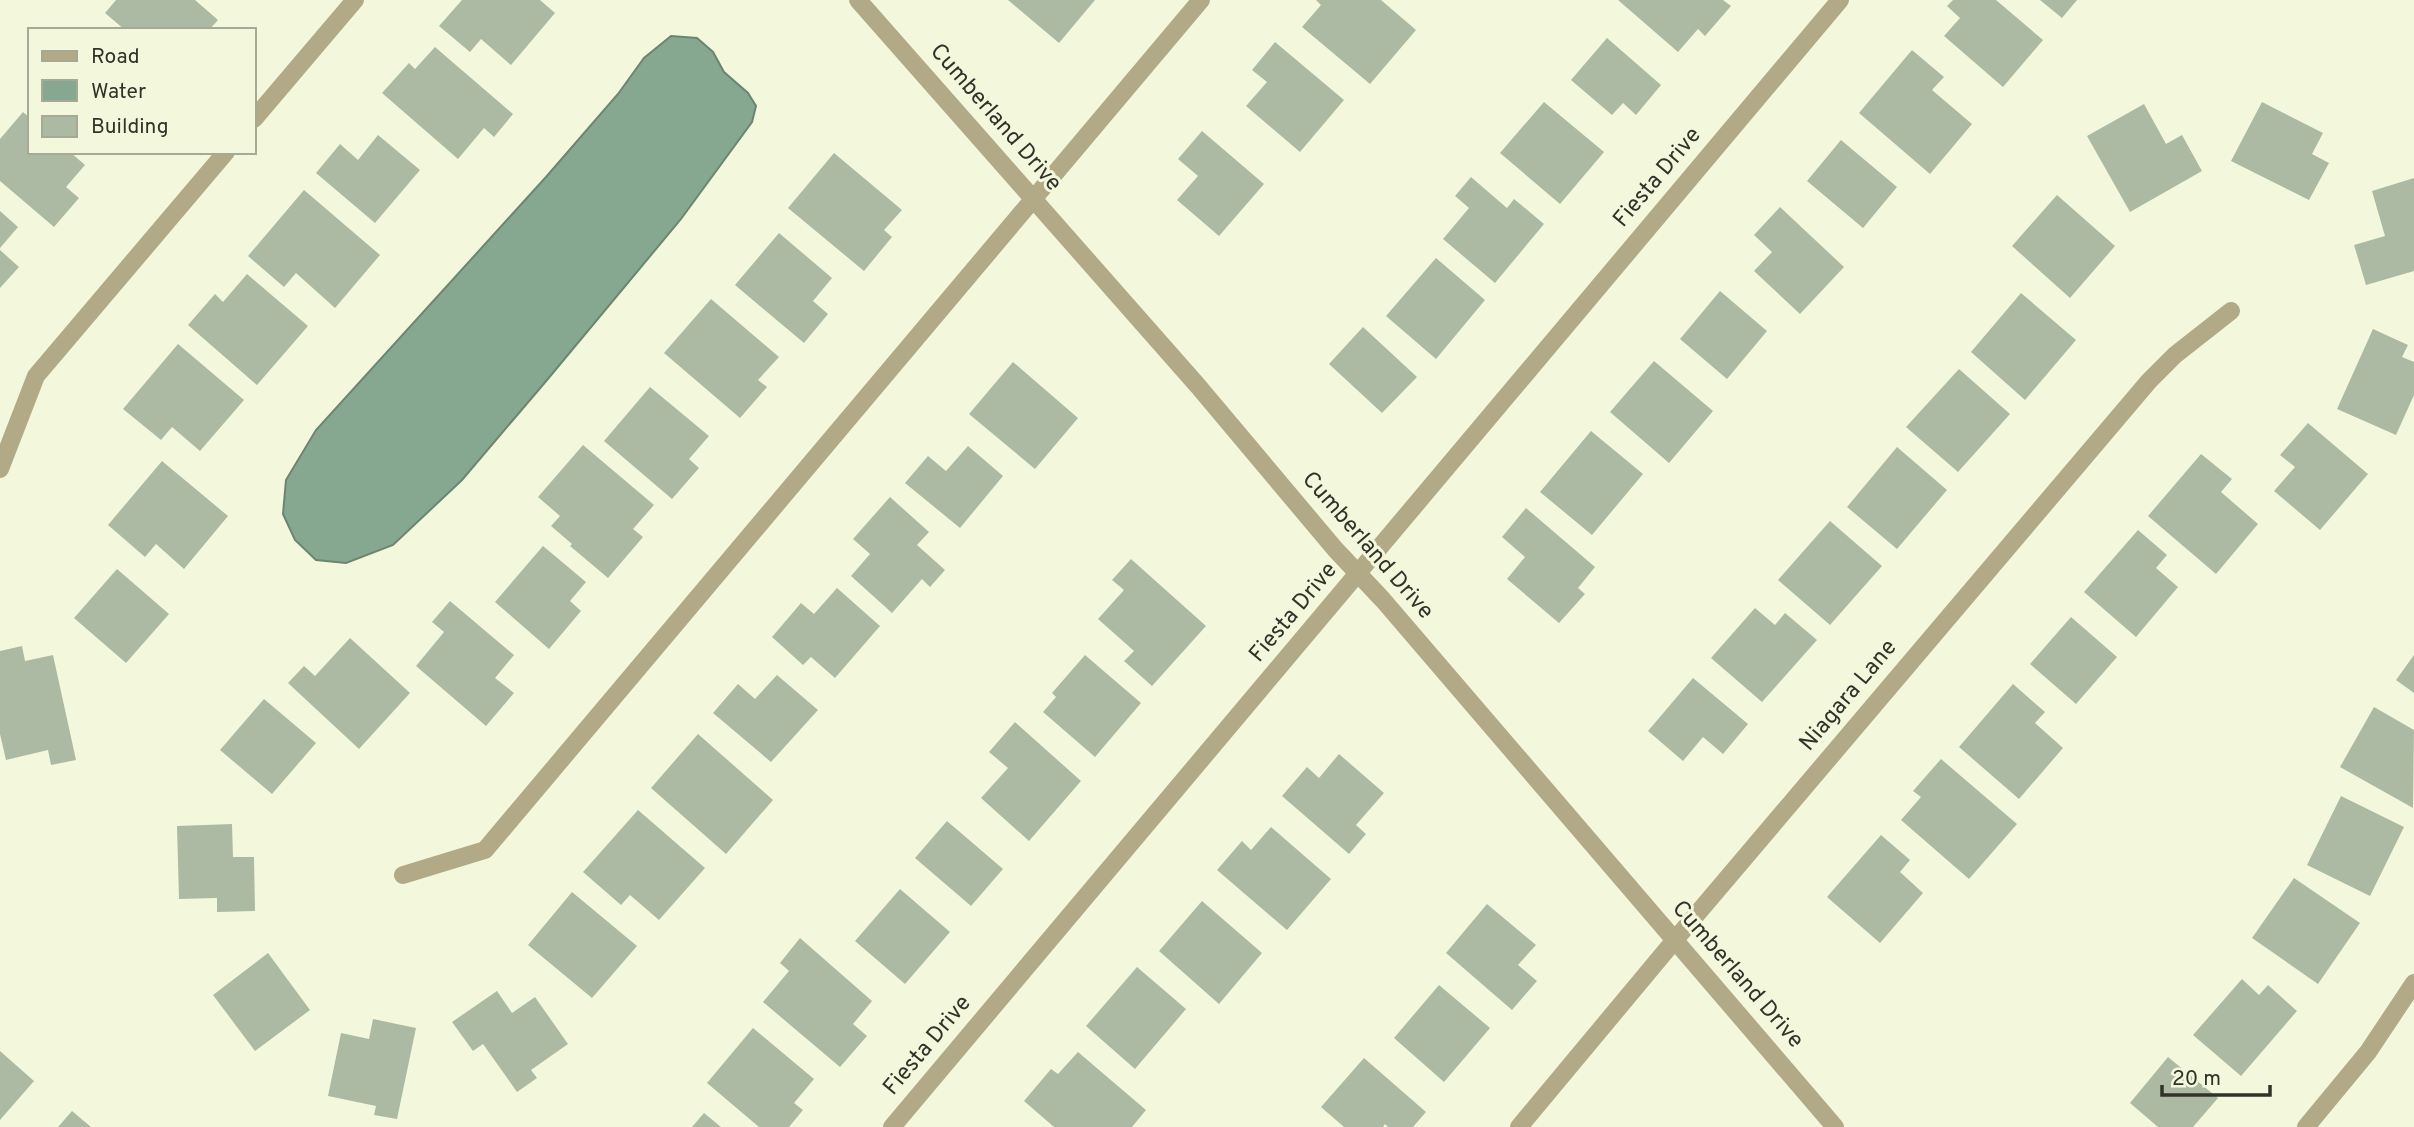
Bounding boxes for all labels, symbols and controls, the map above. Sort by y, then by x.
legend [28,28,256,154]
street label: Cumberland Drive [923,38,1067,198]
text: Road [91,44,140,71]
text: Water [91,79,146,106]
text: Building [91,114,169,141]
street label: Fiesta Drive [1608,122,1708,234]
street label: Cumberland Drive [1295,466,1439,626]
street label: Fiesta Drive [1244,557,1344,669]
street label: Niagara Lane [1794,634,1904,758]
street label: Cumberland Drive [1665,895,1809,1055]
street label: Fiesta Drive [878,990,978,1102]
scale bar [2162,1054,2270,1098]
text: 20 m [2172,1066,2221,1093]

